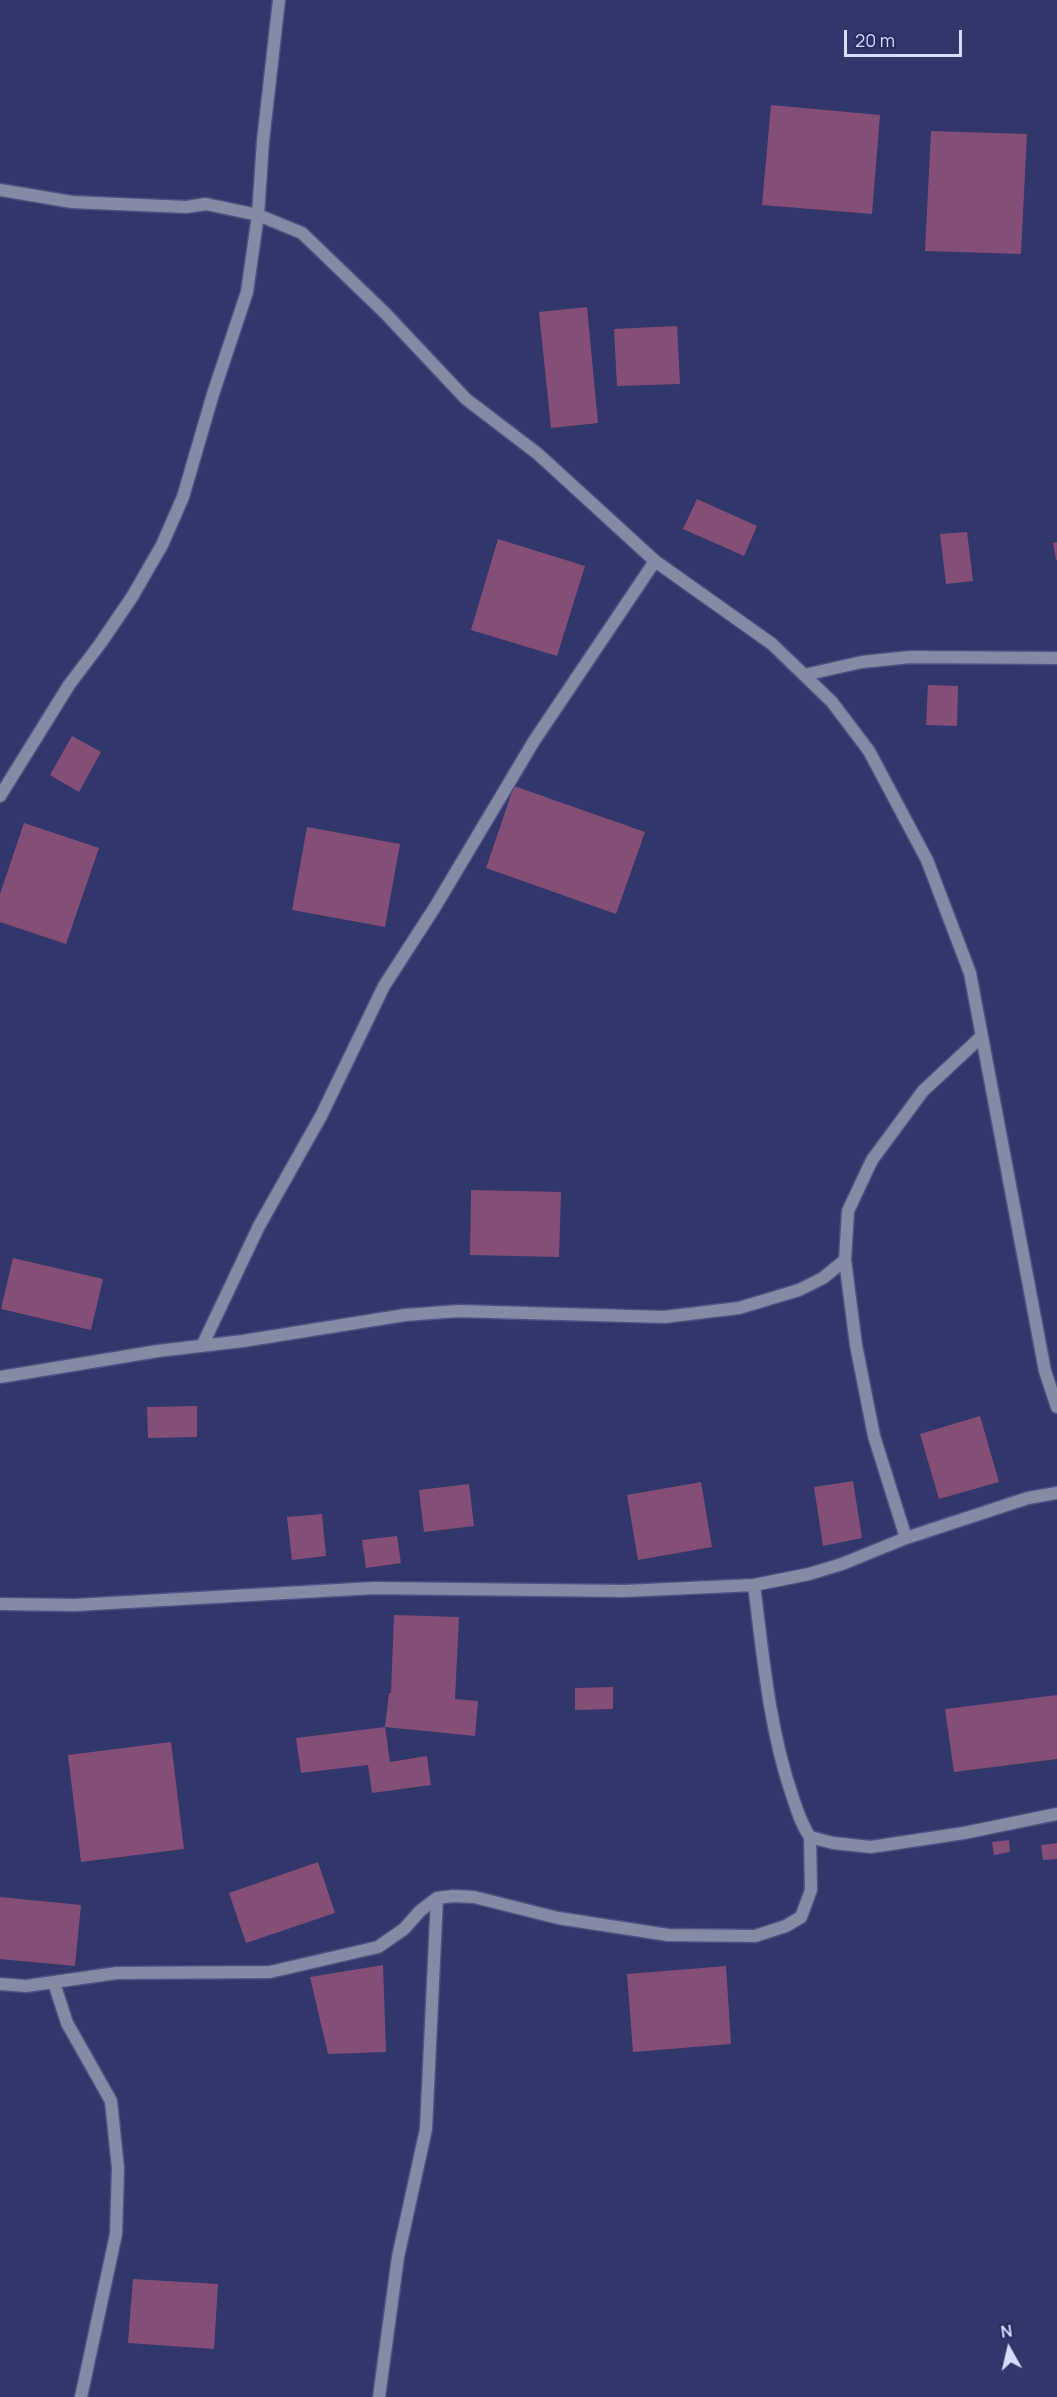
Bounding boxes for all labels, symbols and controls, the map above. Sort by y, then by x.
scale bar [847,18,966,56]
text: 20 m [855,28,895,52]
north arrow [979,2319,1039,2379]
text: N [999,2319,1014,2343]

